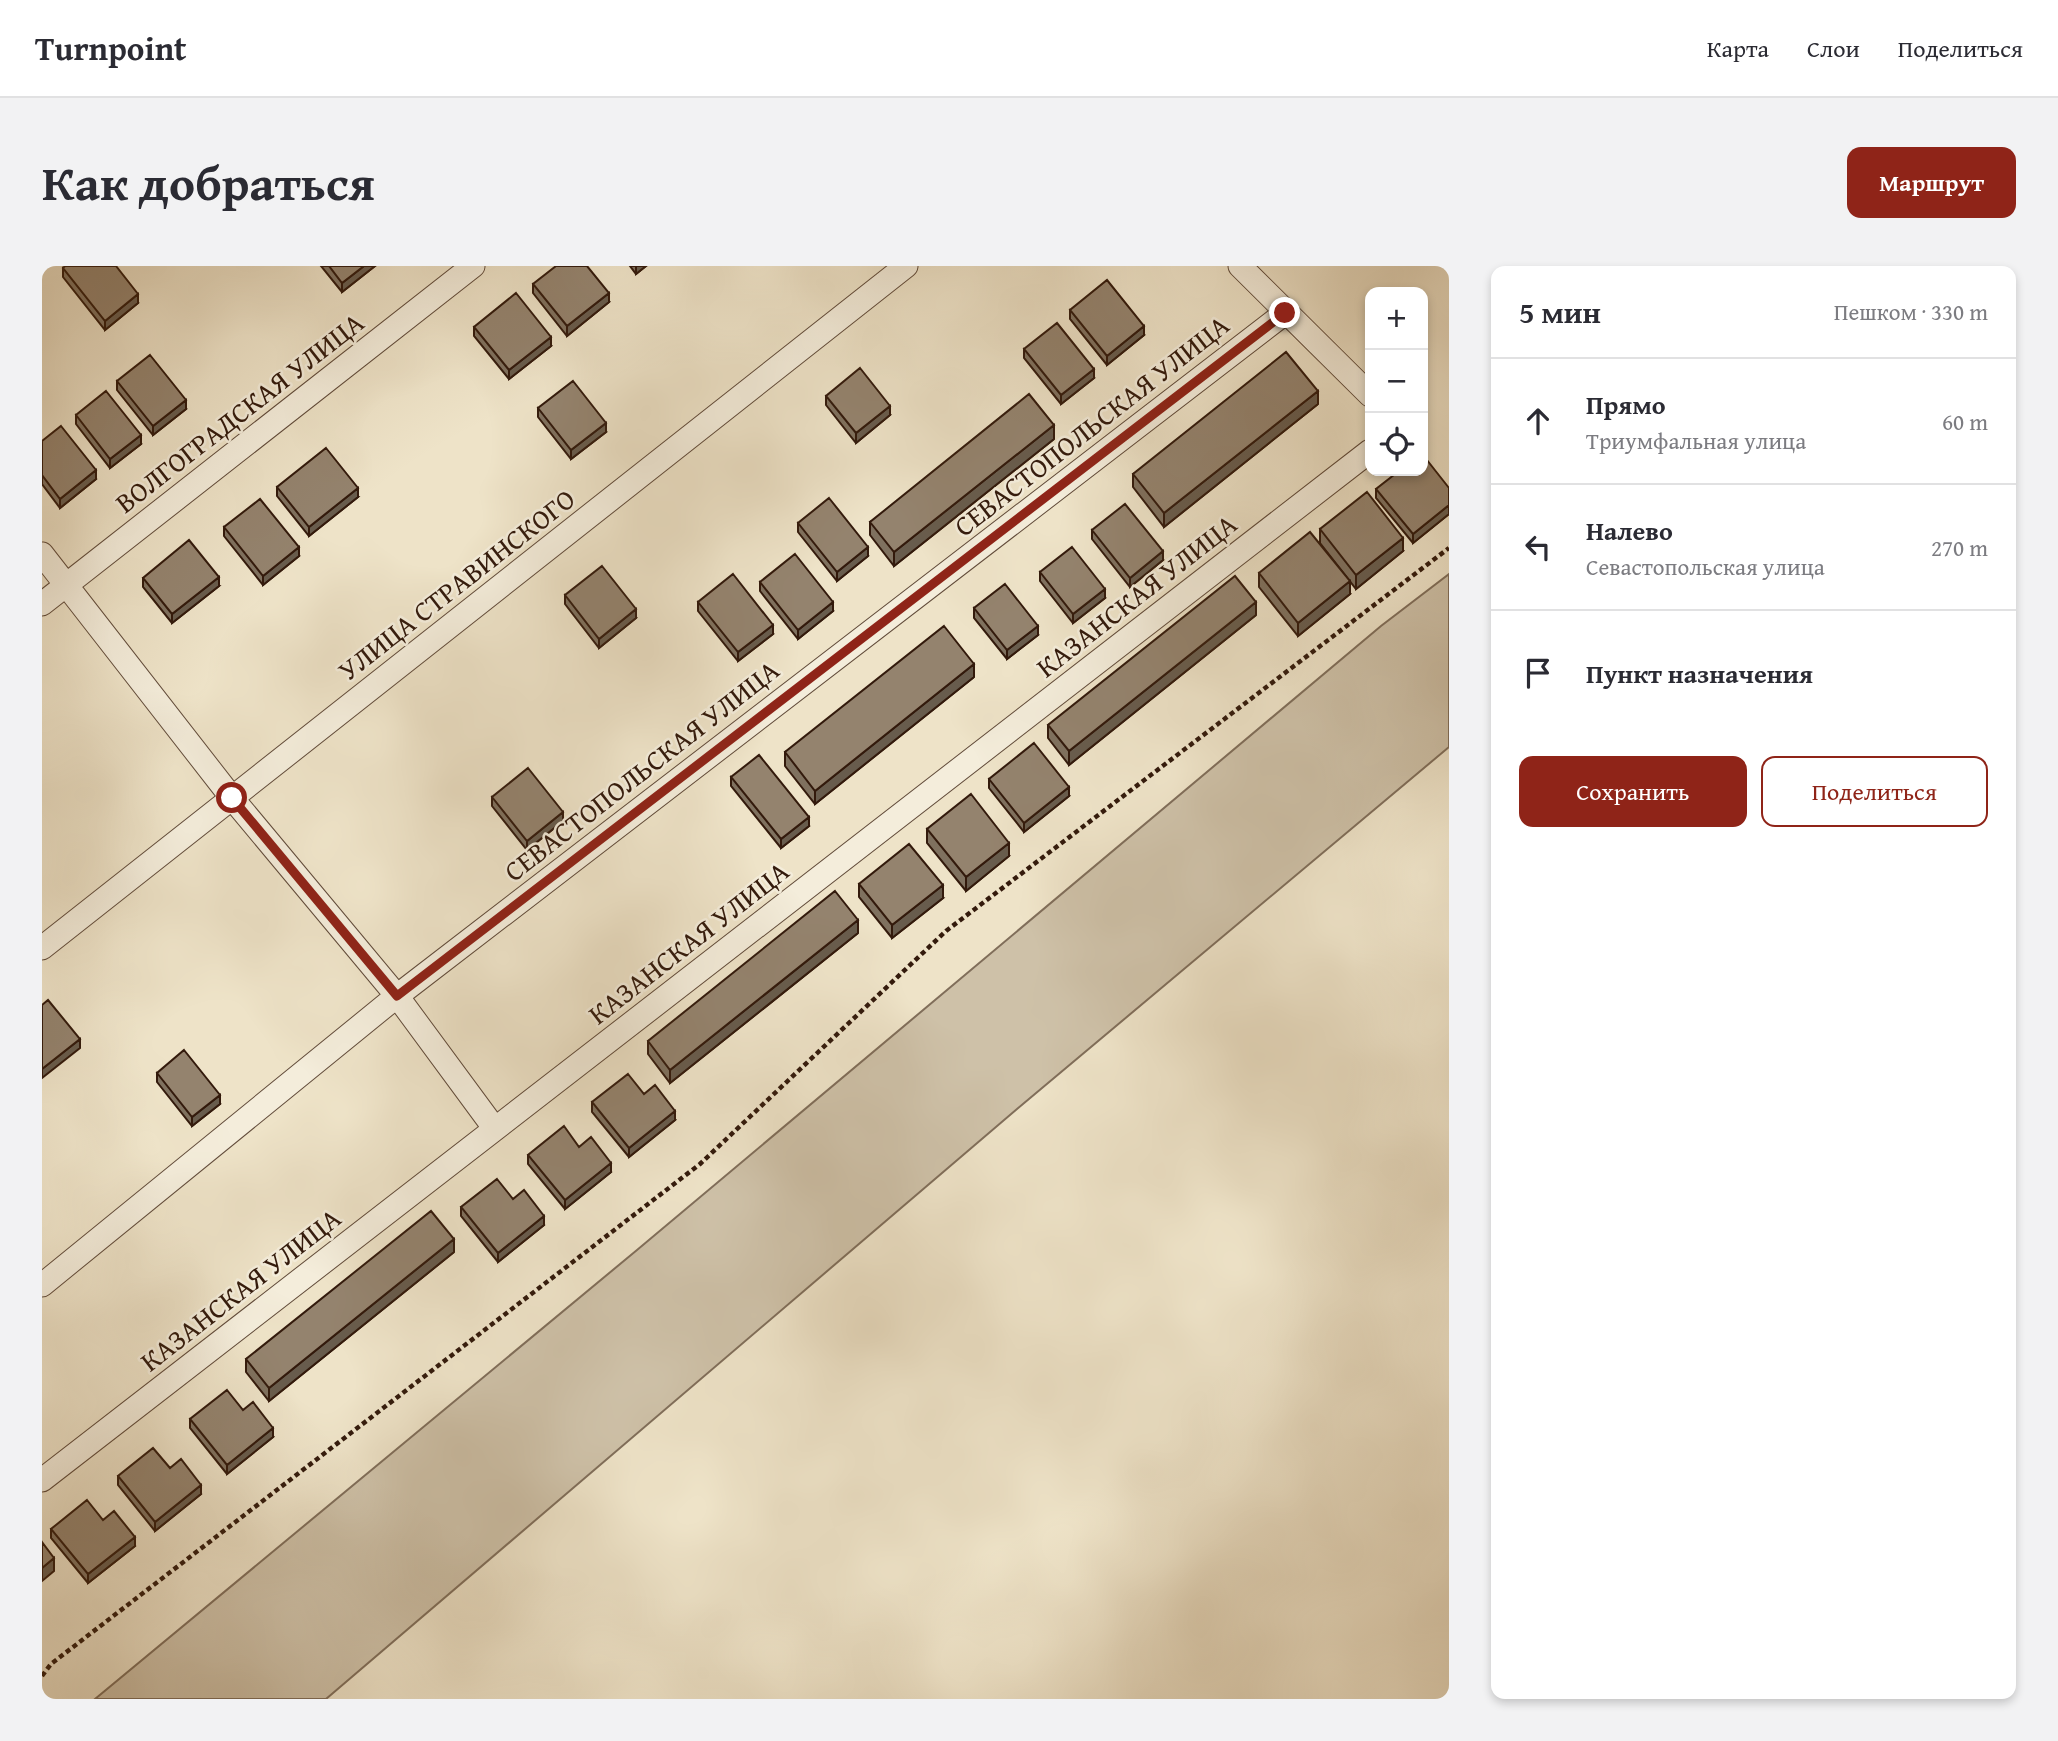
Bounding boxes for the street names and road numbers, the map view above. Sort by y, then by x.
street label: ВОЛГОГРАДСКАЯ УЛИЦА [106,302,372,522]
street label: СЕВАСТОПОЛЬСКАЯ УЛИЦА [945,304,1237,546]
street label: УЛИЦА СТРАВИНСКОГО [329,478,583,690]
street label: КАЗАНСКАЯ УЛИЦА [1027,503,1245,687]
street label: СЕВАСТОПОЛЬСКАЯ УЛИЦА [495,649,787,891]
street label: КАЗАНСКАЯ УЛИЦА [579,850,797,1034]
street label: КАЗАНСКАЯ УЛИЦА [131,1197,349,1381]

